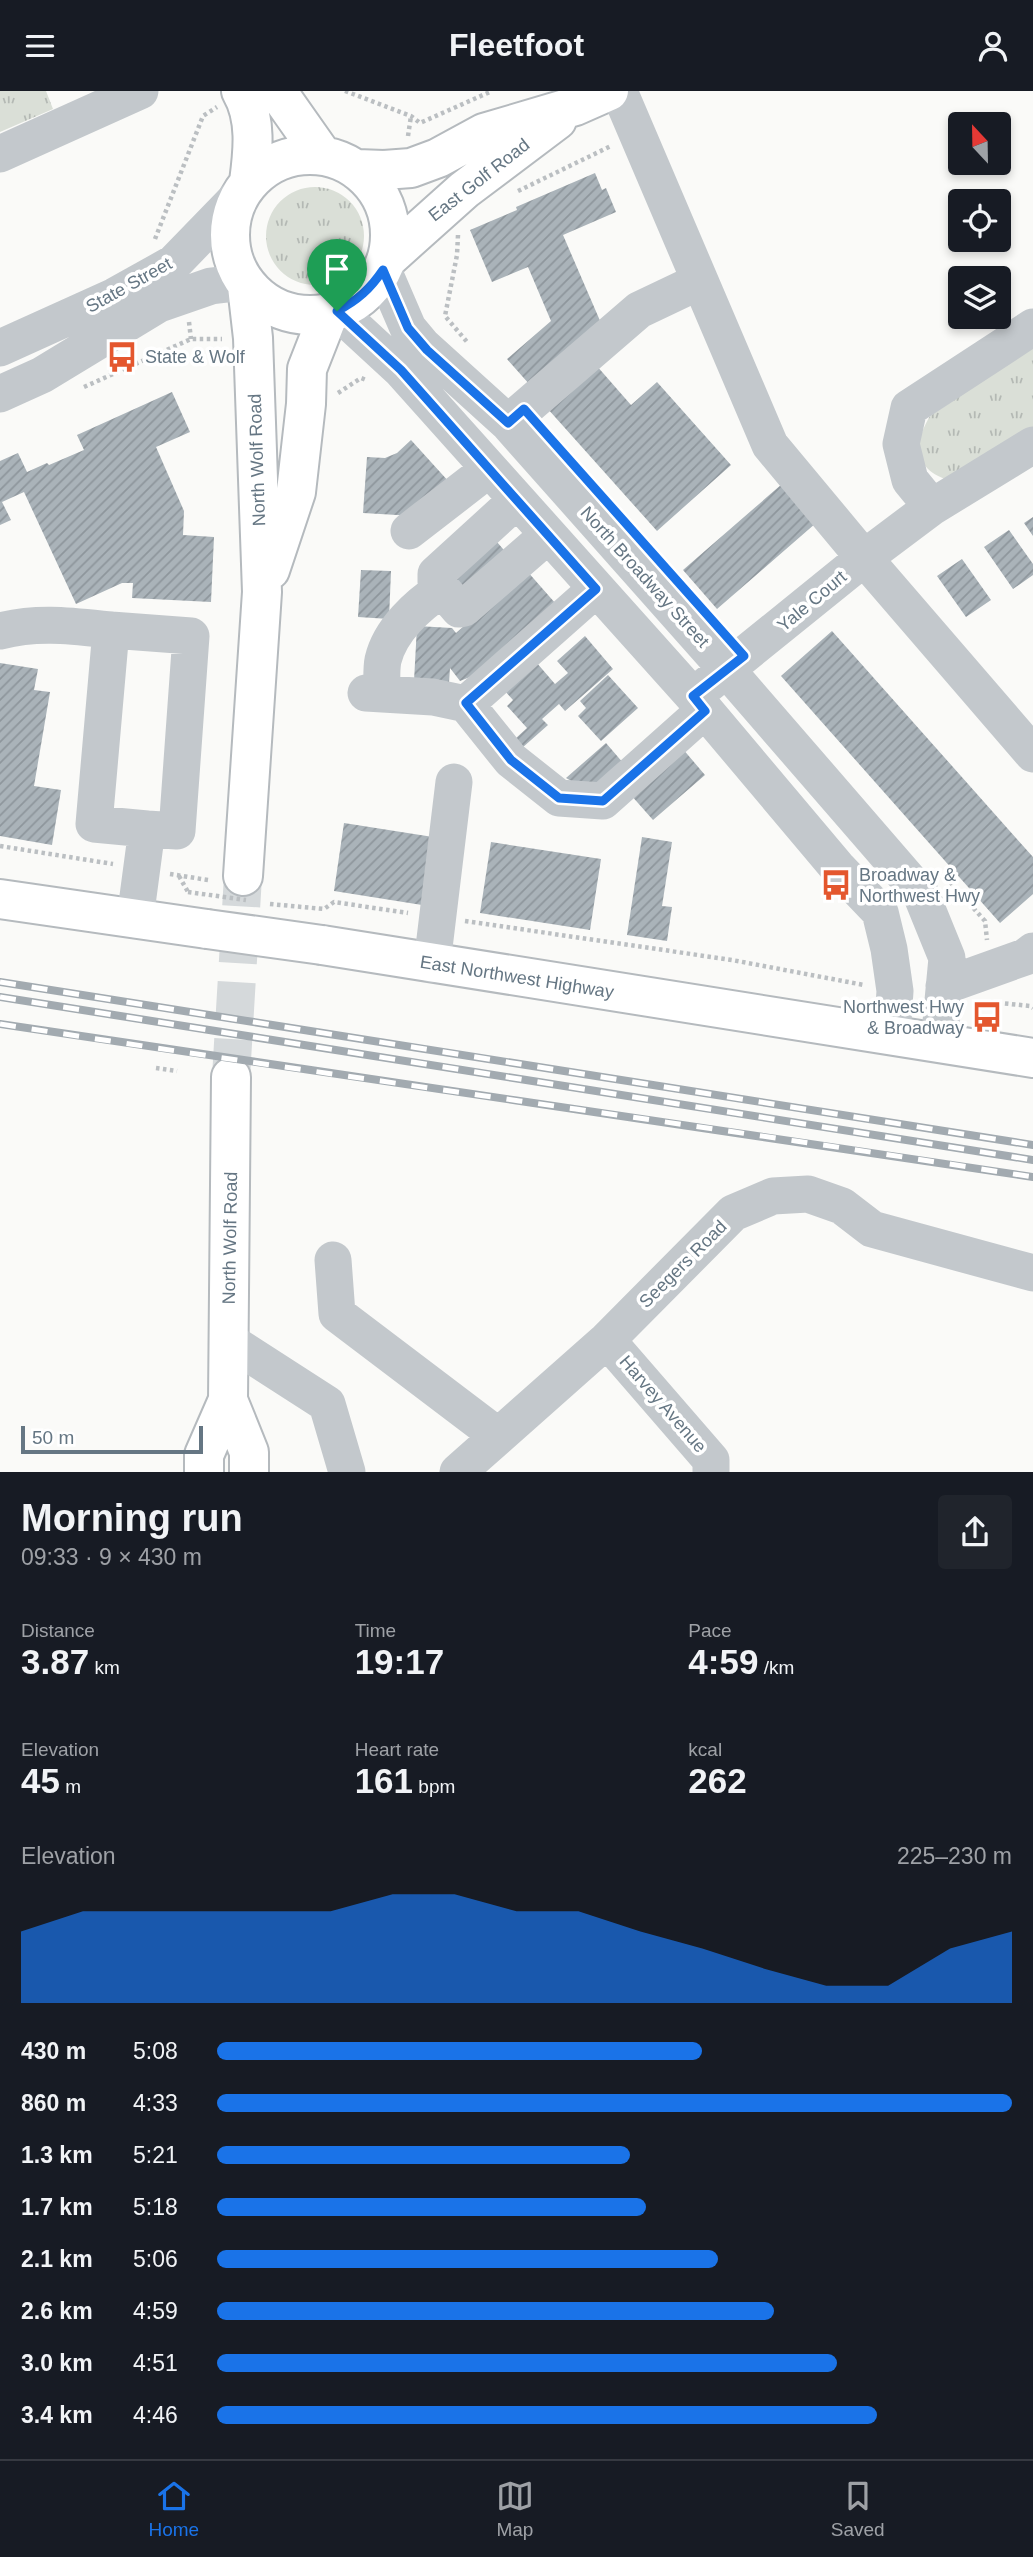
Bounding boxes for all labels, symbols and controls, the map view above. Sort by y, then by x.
icon: menu [21,27,59,65]
text: Fleetfoot [449,27,584,63]
icon: person [974,27,1012,65]
north arrow [948,112,1012,175]
map controls [948,112,1011,329]
street label: East Golf Road [425,135,533,225]
button: locate [948,189,1011,252]
pin [307,239,367,311]
icon: arrive [318,250,356,288]
street label: State Street [83,253,175,317]
button: layers [948,266,1011,329]
bus stop icon: State & Wolf [105,340,139,374]
place label: State & Wolf [145,347,246,367]
street label: North Wolf Road [245,393,269,527]
street label: North Broadway Street [577,503,713,651]
street label: Yale Court [774,566,850,636]
place label: Broadway & Northwest Hwy [859,865,980,906]
bus stop icon: Broadway & Northwest Hwy [819,868,853,902]
street label: East Northwest Highway [419,952,615,1002]
place label: Northwest Hwy & Broadway [843,997,964,1038]
bus stop icon: Northwest Hwy & Broadway [970,1000,1004,1034]
street label: North Wolf Road [219,1171,241,1305]
street label: Seegers Road [635,1216,731,1312]
street label: Harvey Avenue [616,1351,710,1457]
scale bar [21,1423,203,1455]
text: 50 m [32,1427,74,1448]
button: share [938,1495,1012,1569]
text: Morning run [21,1497,243,1539]
text: 09:33 · 9 × 430 m [21,1544,202,1570]
text: Distance [21,1620,95,1641]
text: Time [355,1620,396,1641]
text: Pace [688,1620,732,1641]
text: 3.87 [21,1642,89,1681]
text: 19:17 [355,1642,444,1681]
text: 4:59 [688,1642,758,1681]
text: km [89,1657,120,1678]
text: /km [758,1657,794,1678]
text: Elevation [21,1739,99,1760]
text: Heart rate [355,1739,439,1760]
text: kcal [688,1739,722,1760]
text: 45 [21,1761,60,1800]
text: 161 [355,1761,413,1800]
text: 262 [688,1761,747,1800]
text: m [60,1776,81,1797]
text: bpm [413,1776,455,1797]
text: Elevation [21,1843,116,1869]
text: 225–230 m [897,1843,1012,1869]
text: 430 m [21,2038,86,2064]
text: 5:08 [133,2038,178,2064]
text: 860 m [21,2090,86,2116]
text: 4:33 [133,2090,178,2116]
text: 1.3 km [21,2142,93,2168]
text: 5:21 [133,2142,178,2168]
text: 1.7 km [21,2194,93,2220]
text: 5:18 [133,2194,178,2220]
text: 2.1 km [21,2246,93,2272]
text: 5:06 [133,2246,178,2272]
text: 2.6 km [21,2298,93,2324]
text: 4:59 [133,2298,178,2324]
text: 3.0 km [21,2350,93,2376]
text: 4:51 [133,2350,178,2376]
text: 3.4 km [21,2402,93,2428]
text: 4:46 [133,2402,178,2428]
tab: Home [148,2477,199,2541]
tab: Map [496,2477,534,2541]
tab: Saved [831,2477,885,2541]

